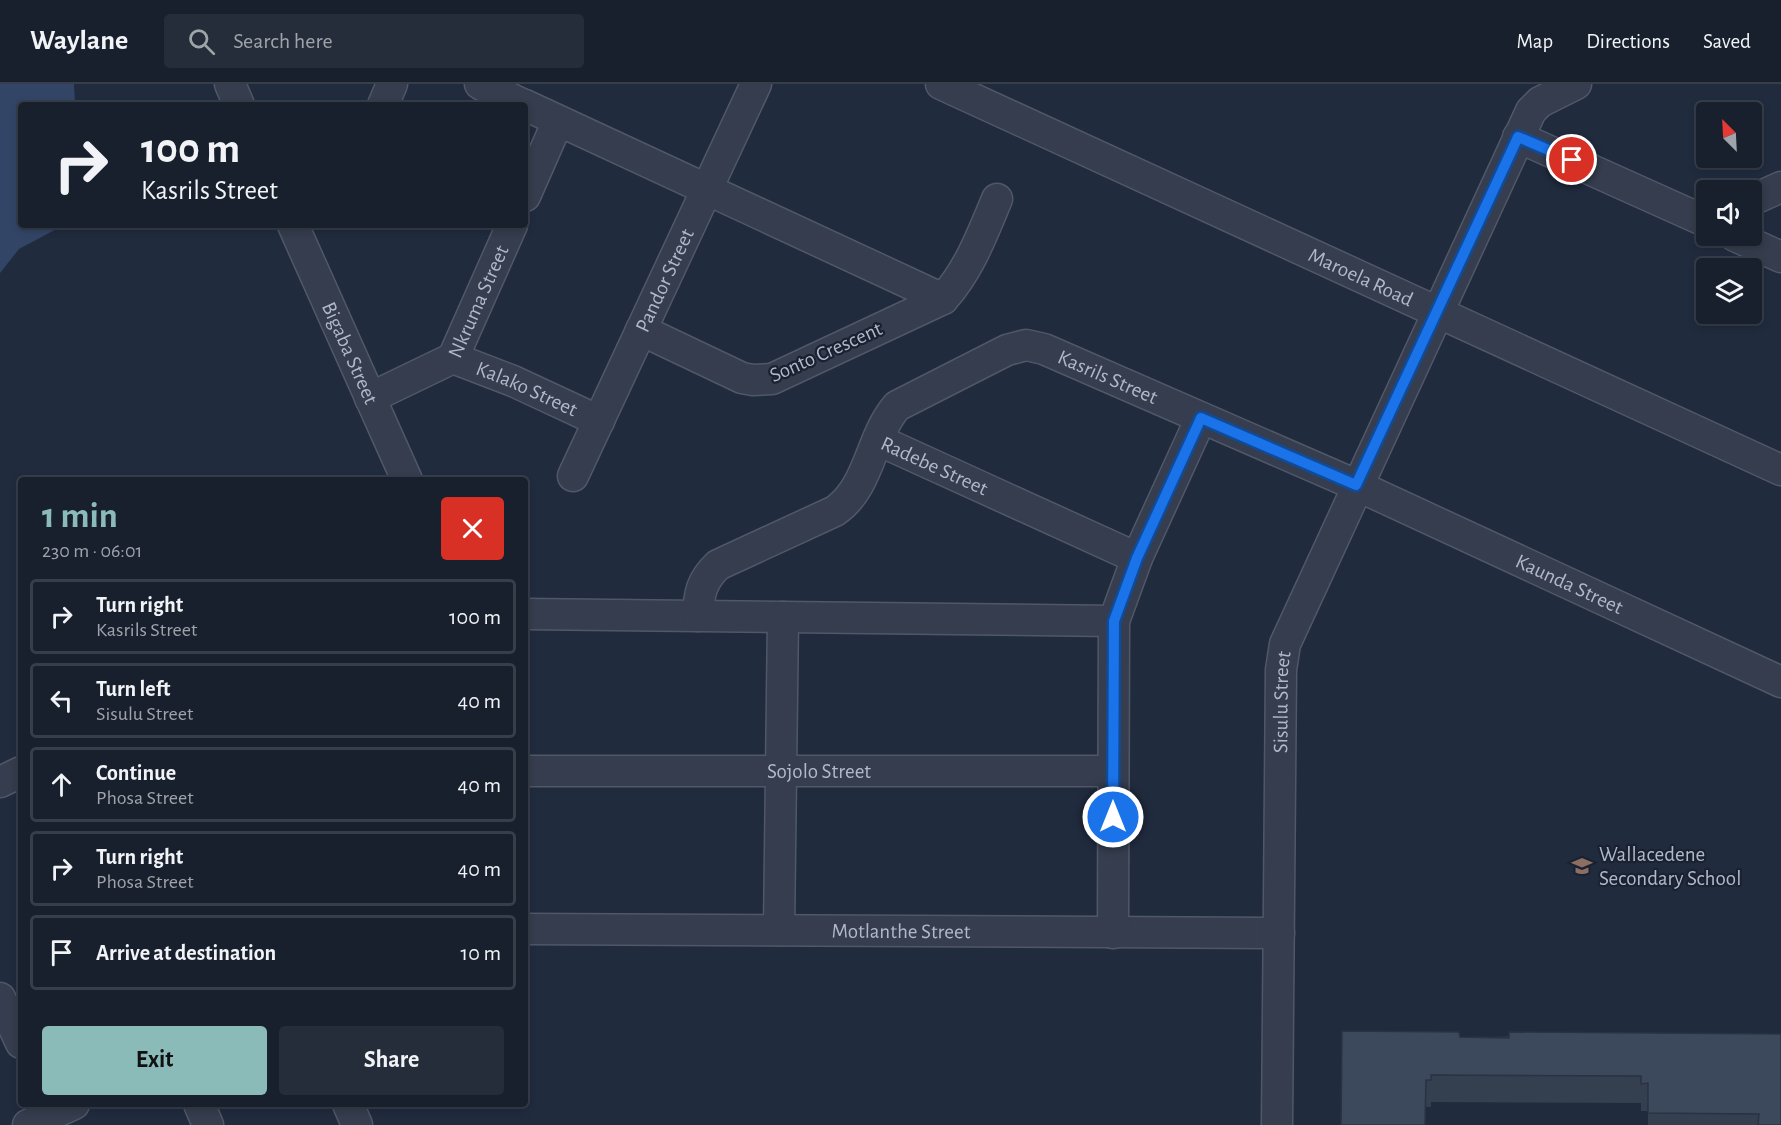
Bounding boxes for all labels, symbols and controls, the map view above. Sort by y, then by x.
search box [164,14,584,68]
icon: search [185,25,218,58]
text: Waylane [30,27,128,55]
text: Search here [233,30,333,52]
text: Map [1517,31,1553,52]
text: Directions [1586,31,1670,52]
text: Saved [1703,31,1751,52]
north arrow [1696,102,1762,168]
map controls [1696,102,1762,324]
icon: right [42,126,120,204]
text: 100 m [141,128,240,170]
pin [1546,134,1597,185]
icon: arrive [1555,143,1588,176]
text: Kasrils Street [141,177,278,204]
button: sound [1696,180,1762,246]
street label: Pandor Street [631,225,698,335]
street label: Nkruma Street [444,242,512,361]
street label: Maroela Road [1305,244,1417,310]
button: layers [1696,258,1762,324]
street label: Bigaba Street [318,299,382,407]
street label: Sonto Crescent [767,318,886,386]
street label: Kasrils Street [1055,346,1161,408]
street label: Kalako Street [473,357,581,420]
street label: Radebe Street [878,432,991,499]
button: close [441,497,504,560]
text: 1 min [42,498,118,534]
text: 230 m · 06:01 [42,541,142,561]
street label: Kaunda Street [1512,550,1627,618]
text: Turn right [96,594,183,616]
icon: right [45,600,78,633]
text: 100 m [449,606,501,628]
text: Kasrils Street [96,620,197,640]
street label: Sisulu Street [1270,649,1294,753]
text: Turn left [96,678,170,700]
icon: left [45,684,78,717]
text: 40 m [458,690,501,712]
text: Sisulu Street [96,704,193,724]
street label: Sojolo Street [767,761,871,782]
text: Continue [96,762,176,784]
icon: ahead [45,768,78,801]
text: 40 m [458,774,501,796]
position arrow [1081,785,1145,849]
text: Phosa Street [96,788,194,808]
place label: Wallacedene Secondary School [1599,844,1741,889]
text: Turn right [96,846,183,868]
icon: right [45,852,78,885]
school or university icon: Wallacedene Secondary School [1570,854,1594,878]
text: 40 m [458,858,501,880]
text: Phosa Street [96,872,194,892]
street label: Motlanthe Street [831,920,971,942]
icon: arrive [45,936,78,969]
text: Arrive at destination [96,942,276,964]
text: 10 m [461,942,501,964]
button: Exit [42,1026,267,1095]
button: Share [279,1026,504,1095]

